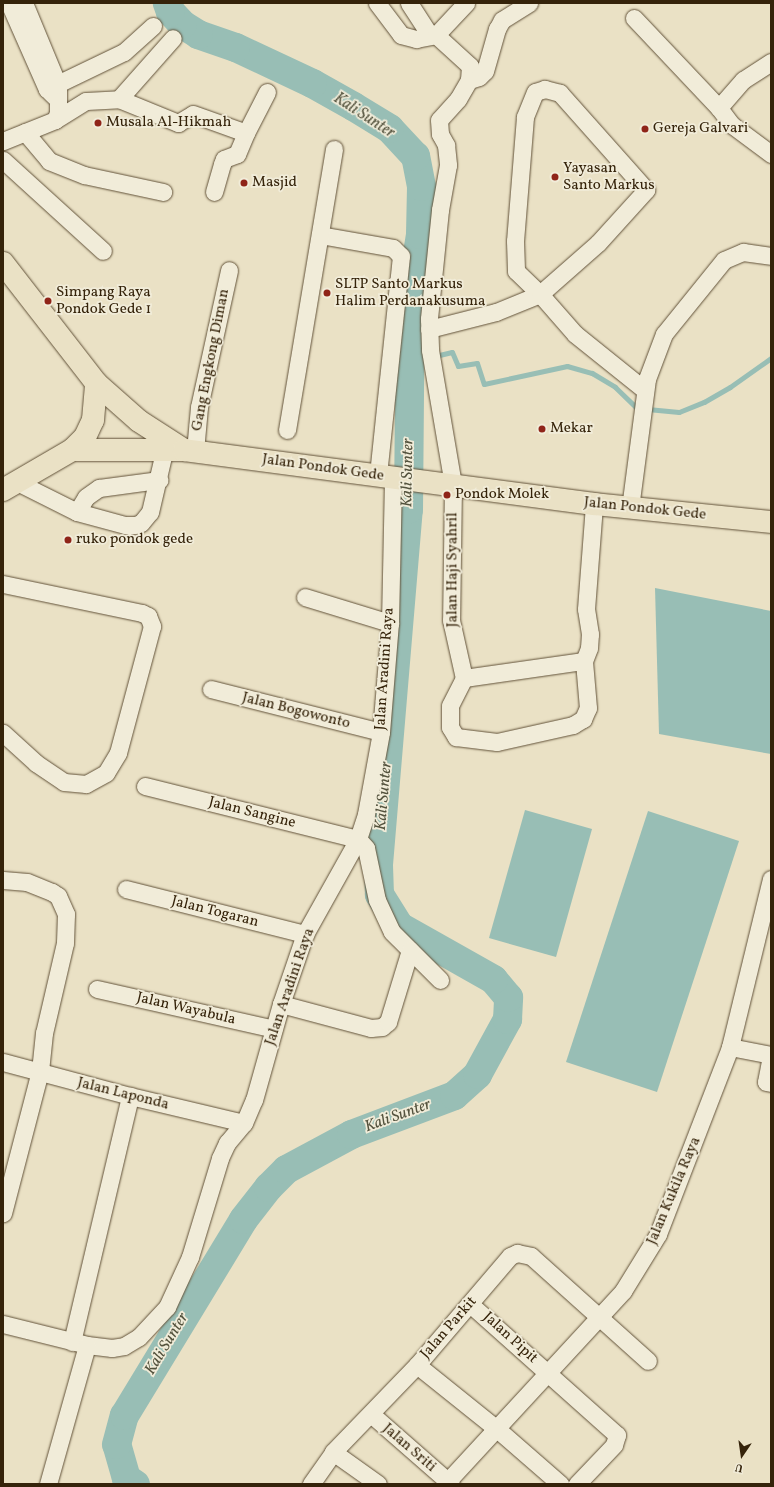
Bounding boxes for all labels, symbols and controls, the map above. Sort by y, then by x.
water label: Kali Sunter [330,89,398,143]
place label: Musala Al-Hikmah [106,114,232,132]
marker: Musala Al-Hikmah [93,118,103,128]
place label: Gereja Galvari [653,120,748,138]
marker: Gereja Galvari [640,124,650,134]
place label: Yayasan Santo Markus [563,159,655,194]
marker: Yayasan Santo Markus [550,172,560,182]
place label: Masjid [252,174,297,192]
marker: Masjid [239,178,249,188]
place label: SLTP Santo Markus Halim Perdanakusuma [335,275,485,310]
place label: Simpang Raya Pondok Gede 1 [56,283,151,318]
street label: Gang Engkong Diman [188,287,234,433]
marker: SLTP Santo Markus Halim Perdanakusuma [322,288,332,298]
marker: Simpang Raya Pondok Gede 1 [43,296,53,306]
place label: Mekar [550,420,593,438]
marker: Mekar [537,424,547,434]
water label: Kali Sunter [398,438,418,508]
street label: Jalan Pondok Gede [261,451,385,485]
place label: Pondok Molek [455,486,549,504]
marker: Pondok Molek [442,490,452,500]
street label: Jalan Pondok Gede [583,494,707,524]
street label: Jalan Haji Syahril [444,513,462,627]
place label: ruko pondok gede [76,531,193,549]
marker: ruko pondok gede [63,535,73,545]
street label: Jalan Aradini Raya [372,607,398,731]
street label: Jalan Bogowonto [240,689,352,733]
water label: Kali Sunter [371,761,397,831]
street label: Jalan Sangine [207,793,297,833]
street label: Jalan Togaran [169,892,261,932]
street label: Jalan Aradini Raya [261,926,319,1048]
street label: Jalan Wayabula [135,989,237,1029]
street label: Jalan Laponda [75,1074,171,1114]
water label: Kali Sunter [362,1095,434,1137]
street label: Jalan Kukila Raya [643,1134,705,1248]
street label: Jalan Parkit [417,1293,481,1363]
water label: Kali Sunter [141,1309,193,1379]
street label: Jalan Pipit [479,1309,541,1367]
street label: Jalan Sriti [379,1420,439,1476]
north arrow [722,1435,762,1475]
text: U [734,1459,745,1475]

